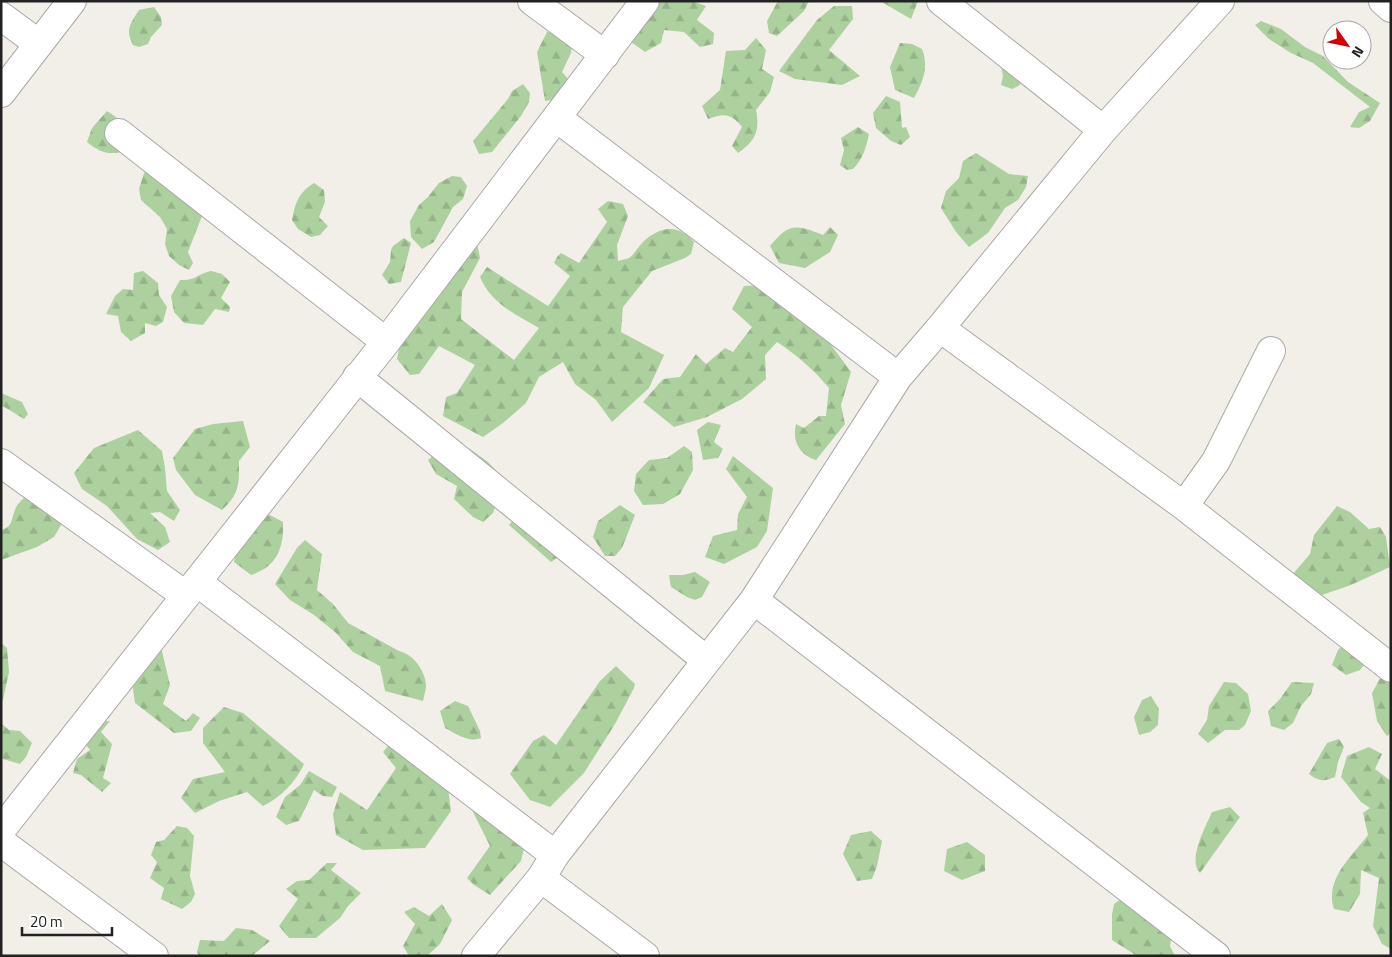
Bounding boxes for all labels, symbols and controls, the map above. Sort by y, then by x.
north arrow [1322,20,1372,70]
text: N [1347,43,1370,62]
scale bar [22,904,112,936]
text: 20 m [30,910,63,933]

